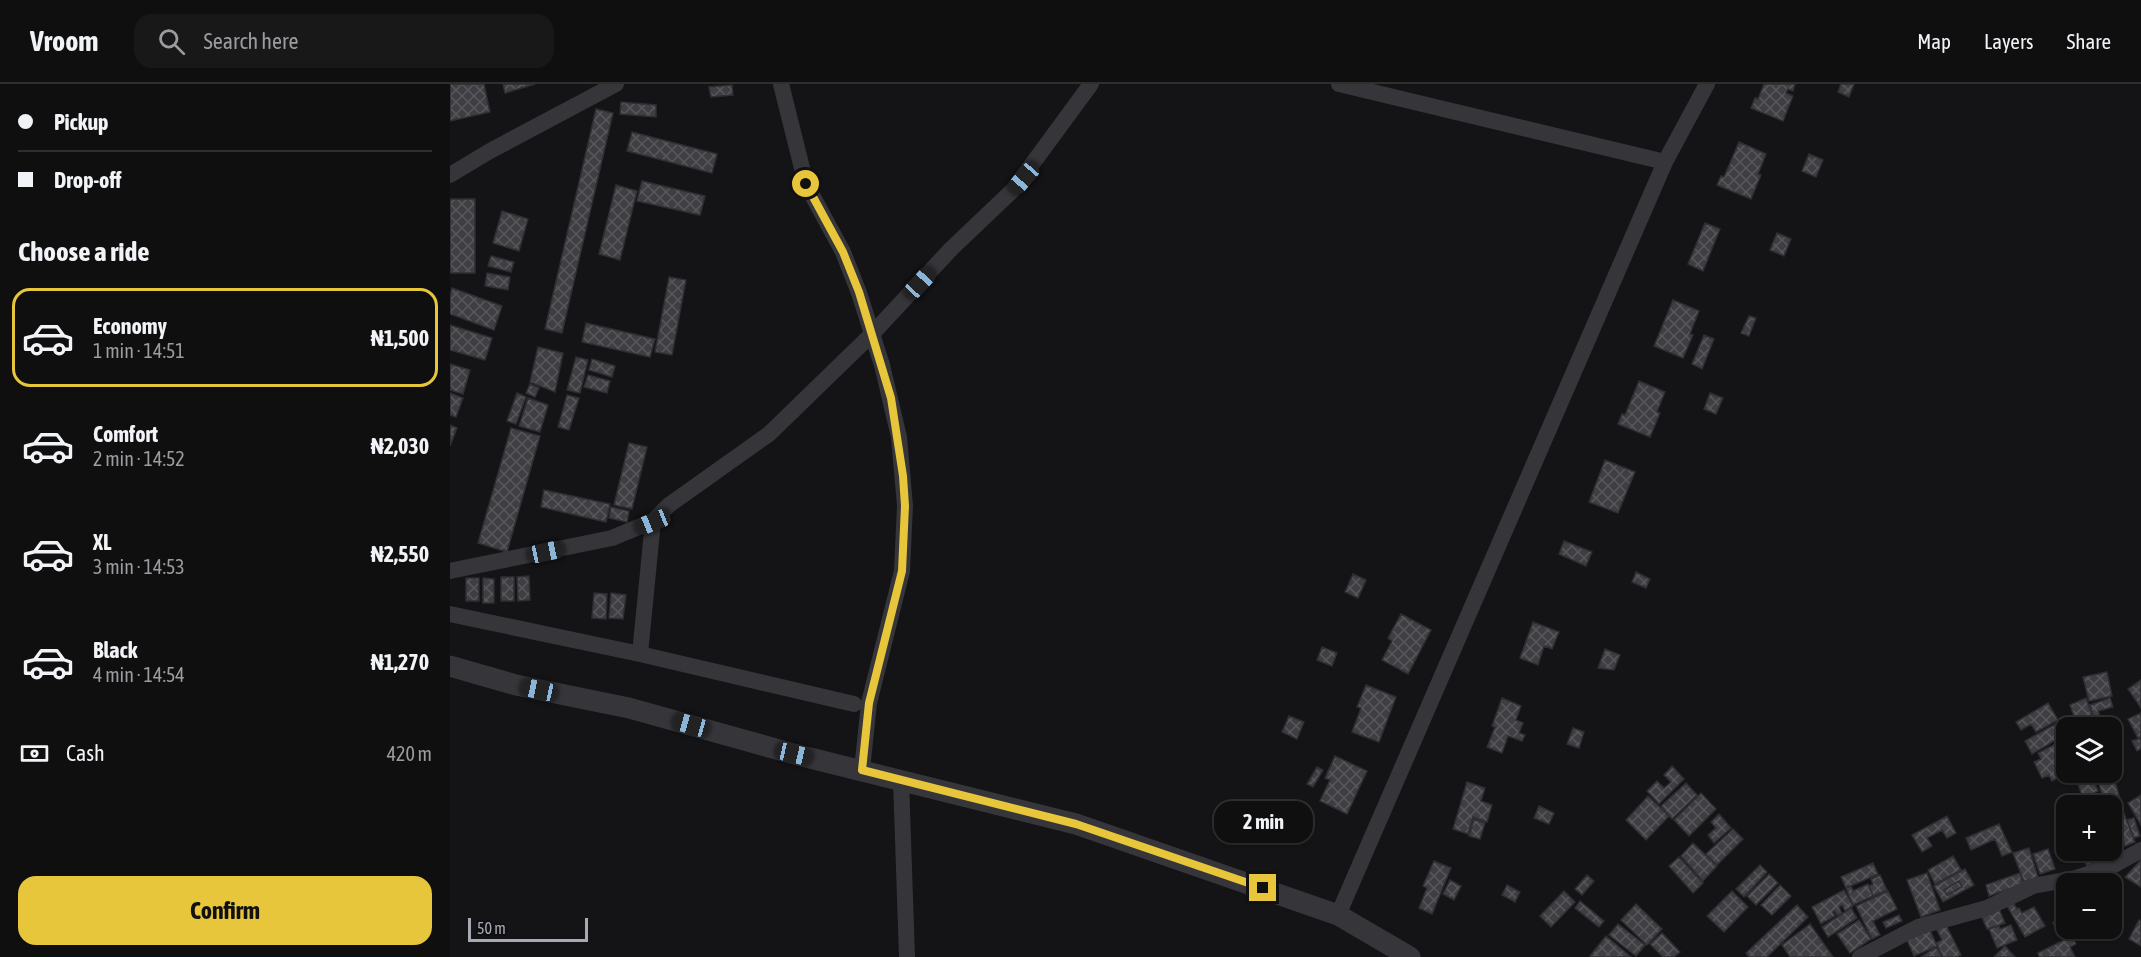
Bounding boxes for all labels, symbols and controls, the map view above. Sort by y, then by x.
search box [134,14,554,68]
text: Vroom [30,25,98,57]
icon: search [155,25,188,58]
text: Search here [203,28,298,54]
text: Map [1917,29,1951,53]
text: Layers [1984,29,2034,53]
text: Share [2067,29,2111,53]
text: Pickup [54,109,109,135]
car [1005,159,1043,197]
text: Drop-off [54,167,121,193]
route start [792,170,819,197]
text: Choose a ride [18,236,150,267]
car [901,264,939,302]
icon: car [21,311,75,365]
text: Economy [93,313,167,339]
text: ₦1,500 [371,325,429,351]
text: 1 min · 14:51 [93,339,185,362]
icon: car [21,419,75,473]
text: Comfort [93,421,158,447]
text: ₦2,030 [371,433,429,459]
text: 2 min · 14:52 [93,447,185,470]
car [633,507,673,537]
icon: car [21,527,75,581]
text: XL [93,529,111,555]
car [527,539,565,565]
text: ₦2,550 [371,541,429,567]
text: 3 min · 14:53 [93,555,185,578]
icon: car [21,635,75,689]
text: Black [93,637,137,663]
text: ₦1,270 [371,649,429,675]
text: 4 min · 14:54 [93,663,185,686]
car [520,677,558,703]
car [671,711,711,739]
map controls [2056,717,2122,939]
button: layers [2056,717,2122,783]
icon: cash [18,737,51,770]
text: Cash [66,740,105,766]
car [774,741,814,767]
text: 420 m [387,742,432,765]
button: + [2056,795,2122,861]
callout: 2 min [1214,801,1312,843]
text: 2 min [1243,810,1284,833]
button: − [2056,873,2122,939]
route end [1249,874,1276,901]
button: Confirm [18,876,432,945]
scale bar [468,915,588,942]
text: 50 m [477,919,506,937]

